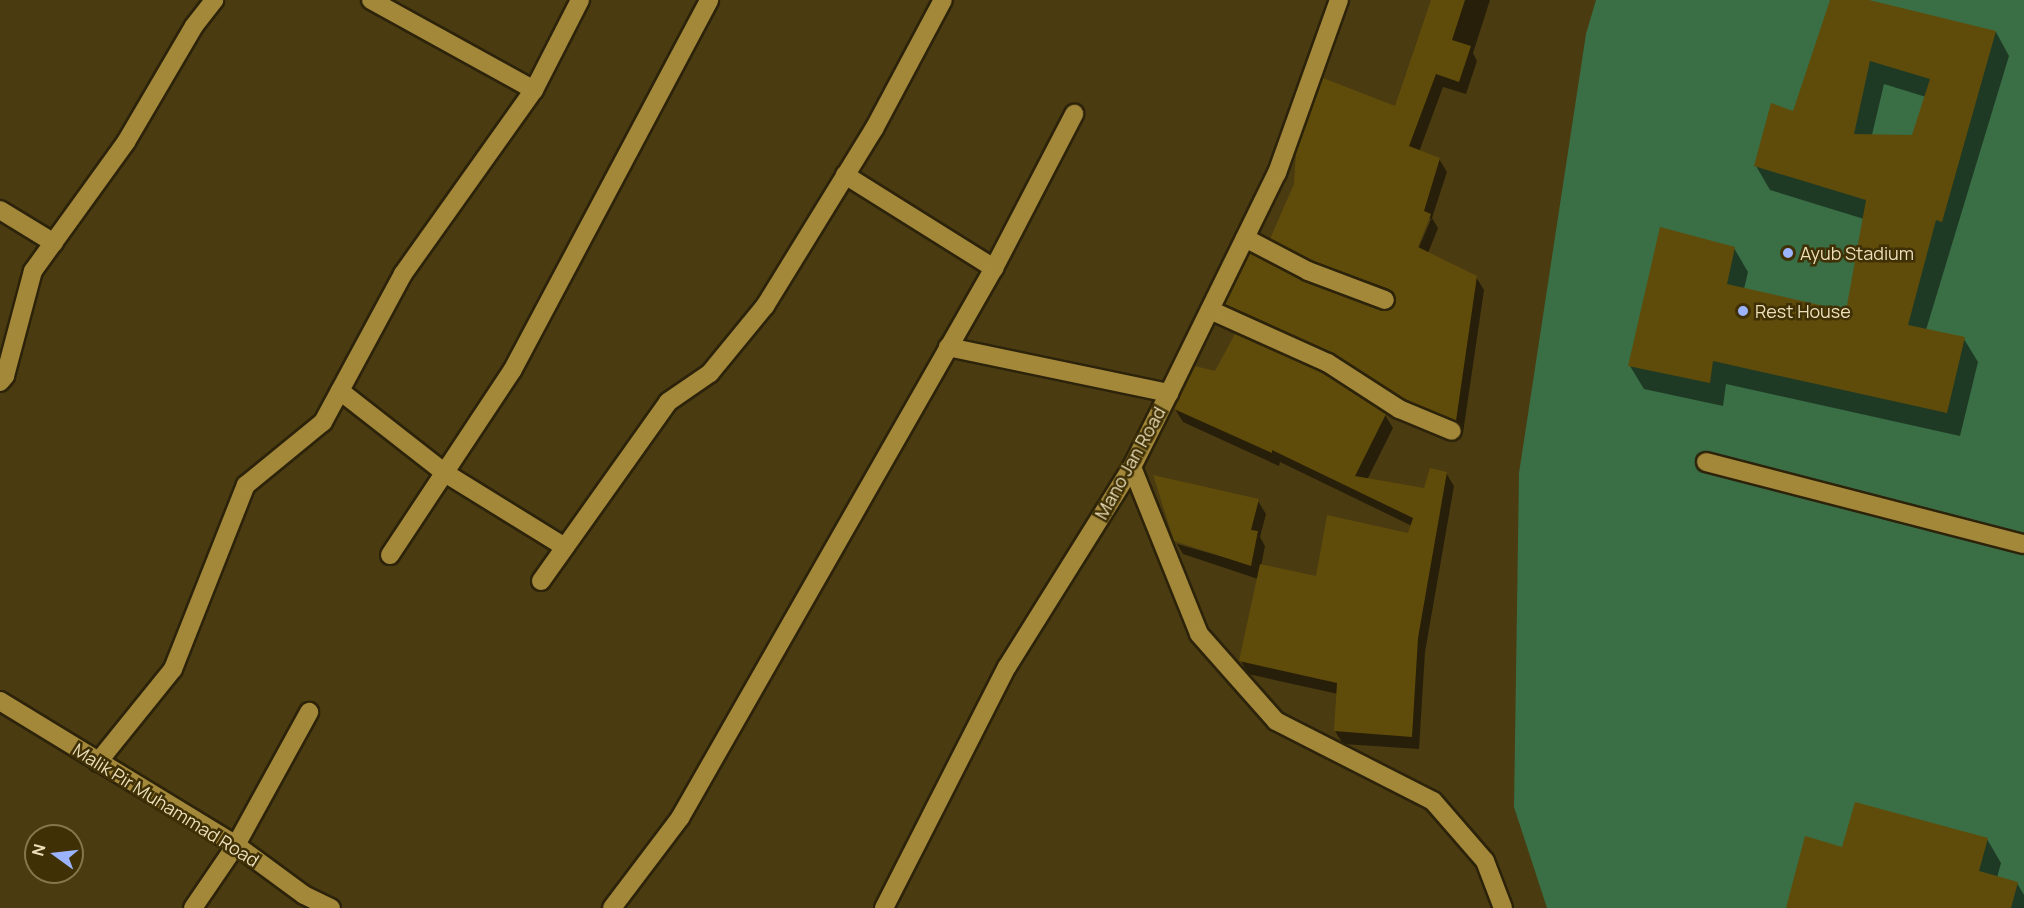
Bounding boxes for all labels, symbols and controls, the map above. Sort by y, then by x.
place label: Ayub Stadium [1800,242,1914,264]
marker: Ayub Stadium [1781,246,1795,260]
place label: Rest House [1755,300,1851,322]
marker: Rest House [1736,304,1750,318]
street label: Mano Jan Road [1090,403,1170,523]
street label: Malik Pir Muhammad Road [69,739,263,871]
north arrow [24,824,84,884]
text: N [26,841,51,858]

